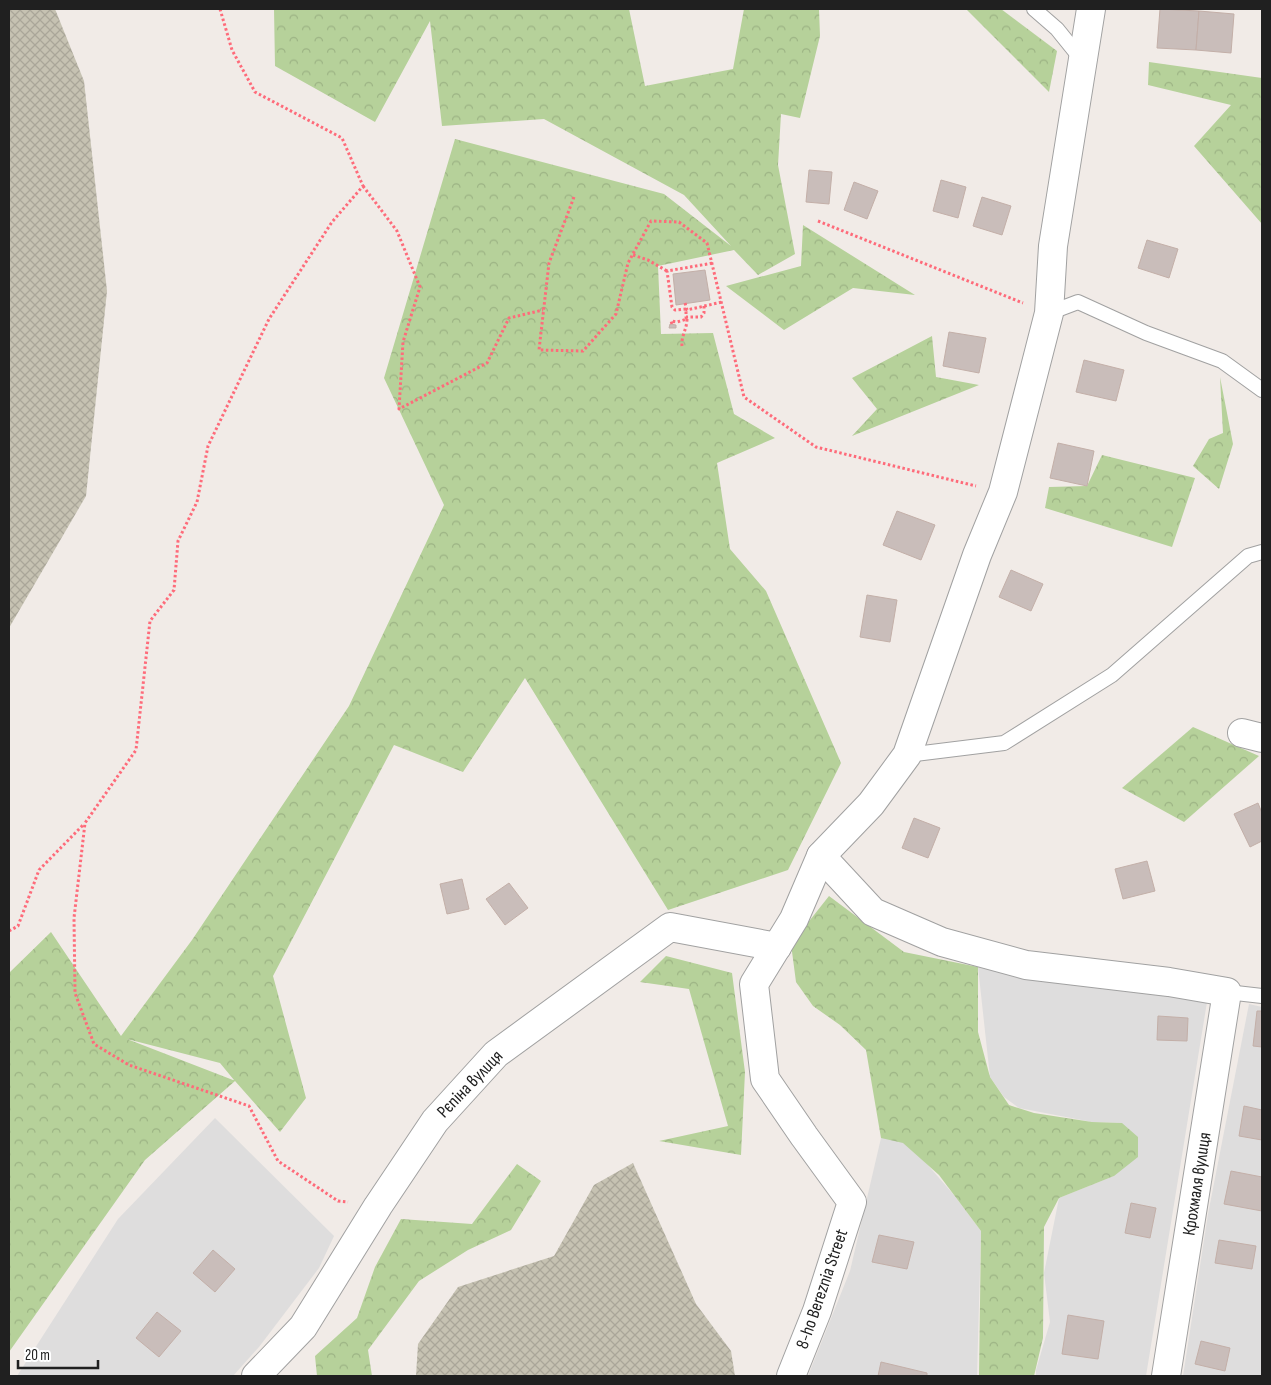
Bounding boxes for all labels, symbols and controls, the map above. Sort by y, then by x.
street label: Рєпіна вулиця [433,1046,507,1122]
street label: Крохмаля вулиця [1178,1131,1216,1237]
street label: 8-ho Bereznia Street [792,1226,852,1352]
scale bar [18,1338,98,1370]
text: 20 m [25,1346,50,1365]

